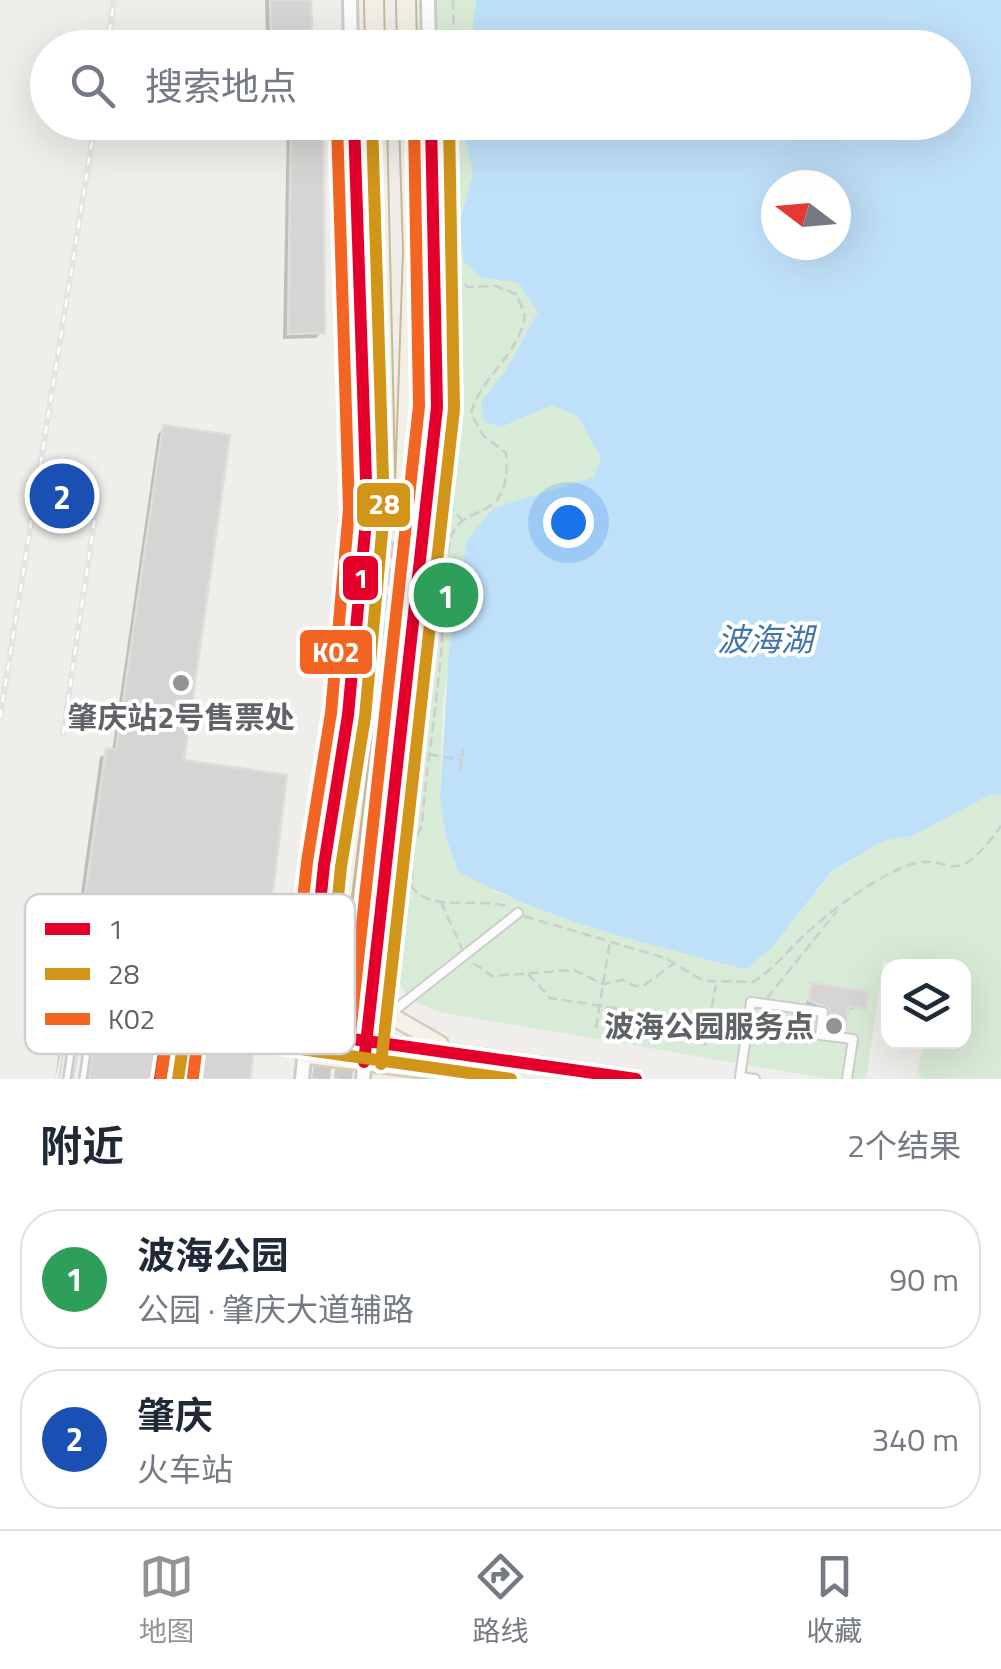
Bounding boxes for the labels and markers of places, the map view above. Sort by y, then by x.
pin: 2 [30,458,94,534]
pin: 1 [414,558,478,632]
marker: 肇庆站2号售票处 [170,672,192,694]
place label: 肇庆站2号售票处 [68,694,294,740]
place label: 波海公园服务点 [604,1003,814,1049]
marker: 波海公园服务点 [823,1015,845,1037]

